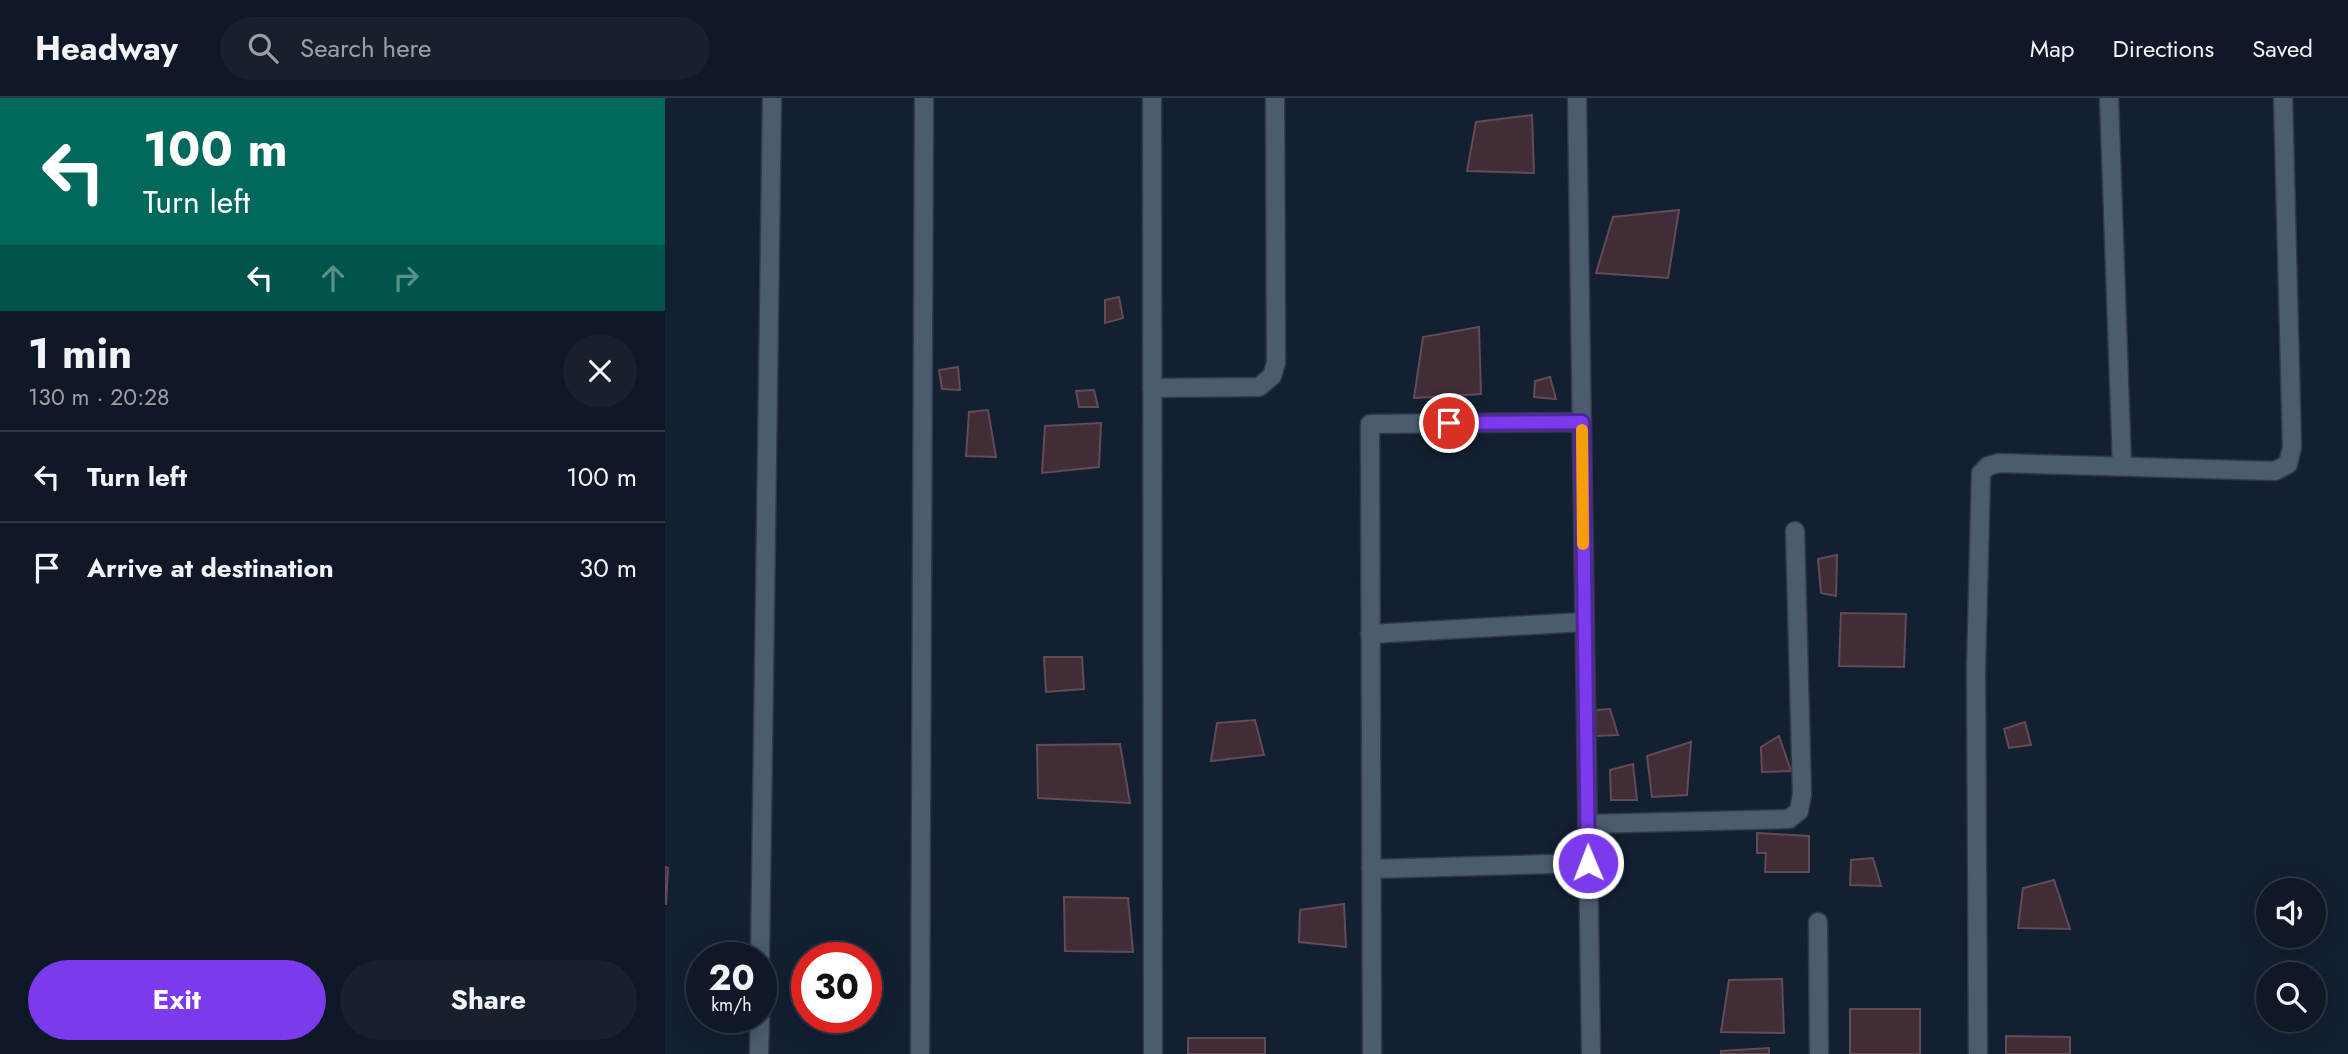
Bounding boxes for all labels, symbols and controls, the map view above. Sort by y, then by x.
search box [220,17,710,80]
text: Headway [35,25,178,72]
icon: search [244,29,282,67]
text: Search here [300,29,431,67]
text: Map [2030,31,2075,66]
text: Directions [2113,31,2214,66]
text: Saved [2252,31,2313,66]
text: 100 m [143,114,288,184]
icon: left [28,126,119,217]
text: Turn left [143,179,250,225]
icon: left [241,259,279,297]
icon: ahead [314,259,352,297]
icon: right [387,259,425,297]
text: 1 min [28,323,132,384]
button: close [563,334,637,408]
text: 130 m · 20:28 [28,380,170,414]
pin [1419,393,1479,453]
icon: arrive [1430,404,1468,442]
icon: left [28,458,66,496]
text: Turn left [87,458,187,496]
text: 100 m [566,458,637,496]
icon: arrive [28,549,66,587]
text: Arrive at destination [87,549,334,587]
text: 30 m [579,549,637,587]
position arrow [1551,826,1625,900]
map controls [2256,878,2326,1032]
button: sound [2256,878,2326,948]
speed limit sign: 30 [791,942,882,1033]
text: 20 [708,953,755,1003]
button: Exit [28,960,326,1040]
button: Share [340,960,637,1040]
button: search [2256,962,2326,1032]
text: km/h [711,992,752,1018]

